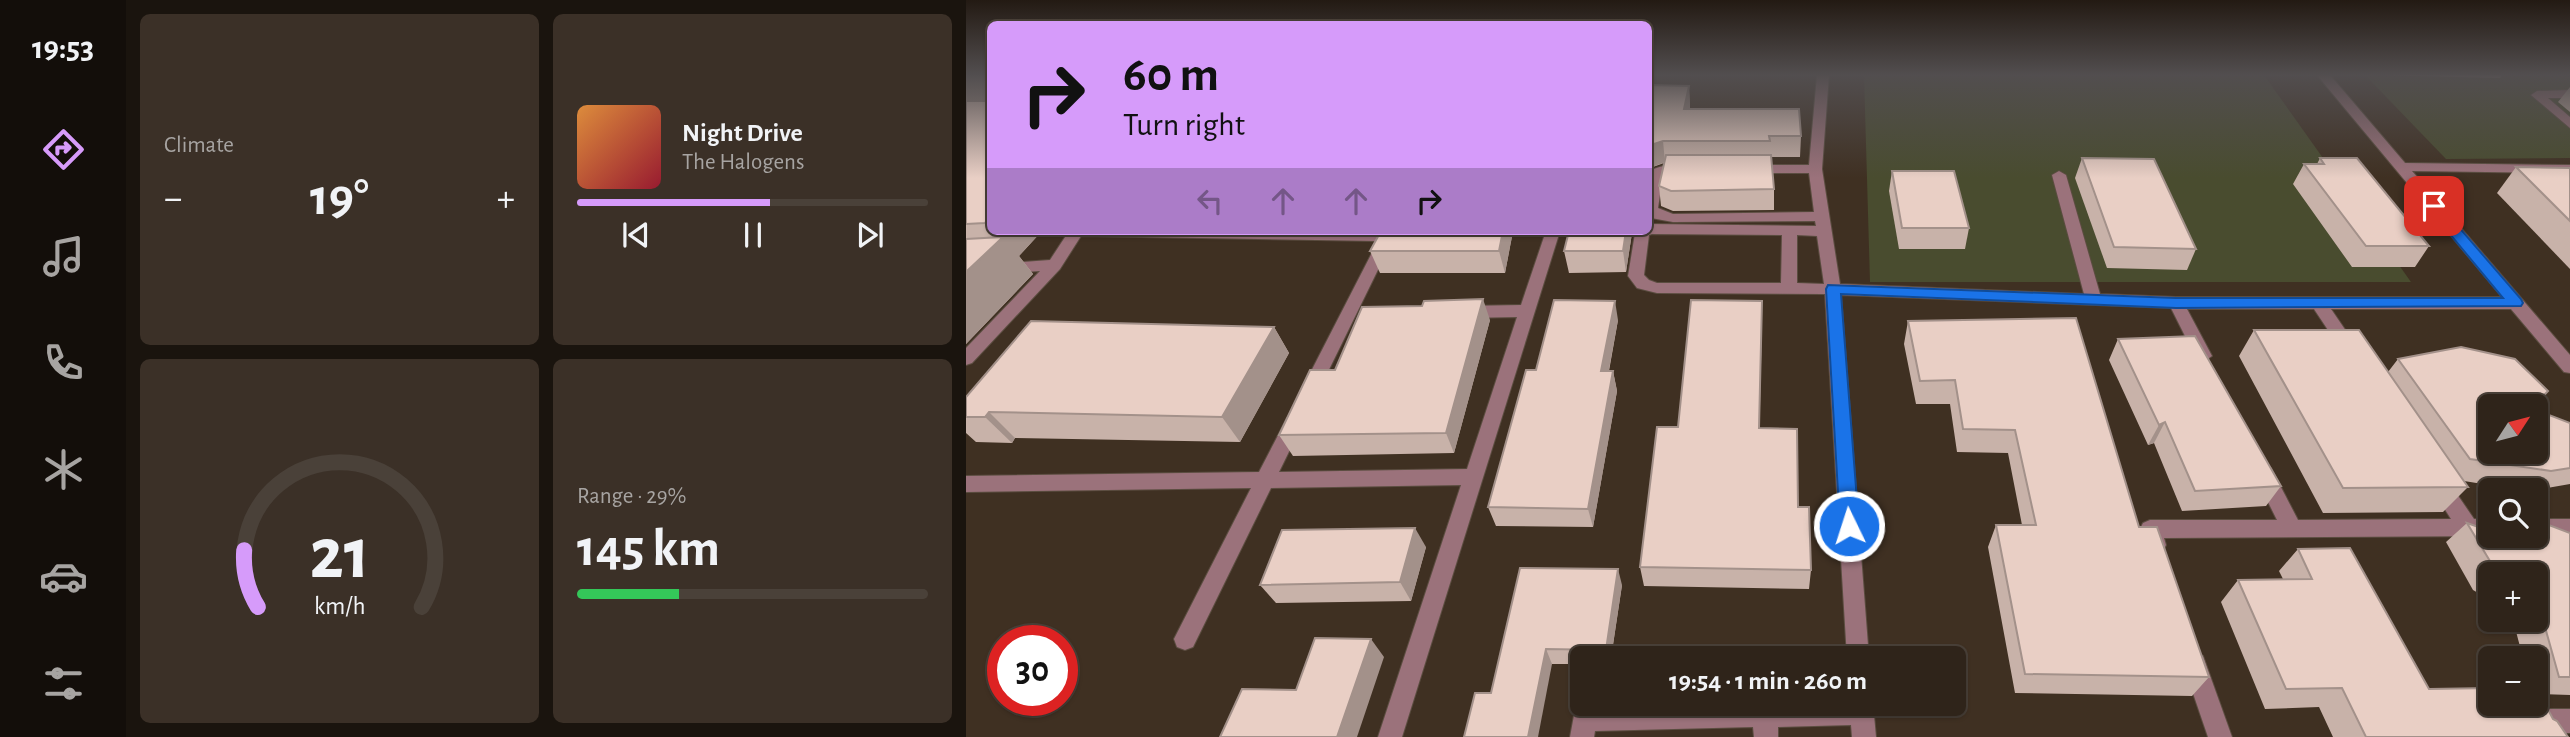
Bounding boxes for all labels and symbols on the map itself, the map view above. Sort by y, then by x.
pin [2404,176,2464,236]
north arrow [2478,394,2548,464]
position arrow [1812,489,1886,563]
speed limit sign: 30 [987,625,1078,716]

